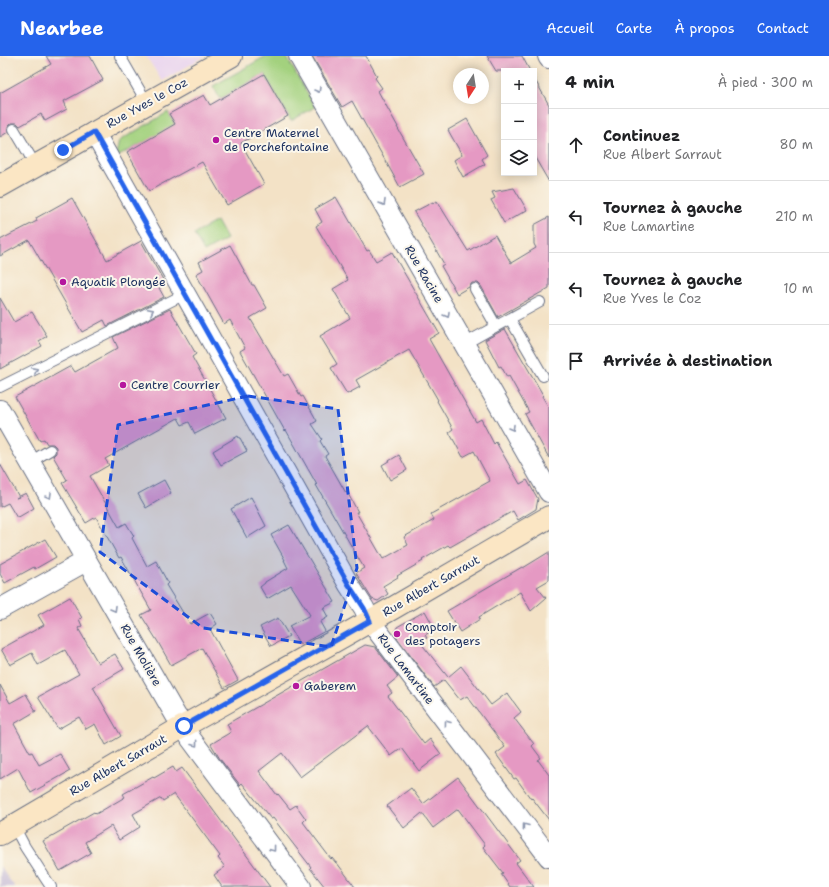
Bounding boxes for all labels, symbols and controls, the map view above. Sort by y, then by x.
text: Nearbee [20,16,104,41]
text: Accueil [546,19,594,37]
text: Carte [616,19,652,37]
text: À propos [674,19,735,37]
text: Contact [757,19,809,37]
north arrow [453,68,489,104]
map controls [501,68,537,176]
button: + [501,68,537,104]
text: 4 min [565,71,615,93]
street label: Rue Yves le Coz [103,74,191,132]
text: À pied · 300 m [718,74,813,91]
one-way arrow [314,86,321,93]
button: − [501,104,537,140]
place label: Centre Maternel de Porchefontaine [224,125,329,155]
text: Continuez [603,126,680,146]
icon: ahead [565,134,587,156]
marker: Centre Maternel de Porchefontaine [211,135,221,145]
text: 80 m [779,136,813,153]
button: layers [501,140,537,176]
route end [54,141,72,159]
text: Rue Albert Sarraut [603,146,722,163]
one-way arrow [378,198,385,206]
text: Tournez à gauche [603,198,743,218]
icon: left [565,206,587,228]
text: 210 m [775,208,813,225]
text: Rue Lamartine [603,218,695,235]
street label: Rue Racine [401,242,447,306]
text: Tournez à gauche [603,270,743,290]
place label: Aquatik Plongée [71,274,166,290]
marker: Aquatik Plongée [58,277,68,287]
icon: left [565,278,587,300]
text: 10 m [783,280,813,297]
text: Rue Yves le Coz [603,290,702,307]
one-way arrow [147,308,154,316]
one-way arrow [443,311,450,318]
icon: arrive [565,350,587,372]
text: Arrivée à destination [603,351,772,371]
one-way arrow [31,367,38,375]
place label: Centre Courrier [131,377,221,393]
marker: Centre Courrier [118,380,128,390]
one-way arrow [508,424,515,431]
one-way arrow [45,492,52,499]
street label: Rue Albert Sarraut [379,552,483,620]
one-way arrow [110,605,117,612]
place label: Comptoir des potagers [405,619,480,649]
street label: Rue Molière [117,621,165,689]
marker: Comptoir des potagers [392,629,402,639]
street label: Rue Lamartine [374,630,438,708]
place label: Gaberem [304,678,356,694]
marker: Gaberem [291,681,301,691]
route start [175,717,193,735]
one-way arrow [445,720,452,727]
street label: Rue Albert Sarraut [66,731,170,799]
one-way arrow [190,740,197,747]
one-way arrow [523,824,530,831]
one-way arrow [268,844,275,851]

